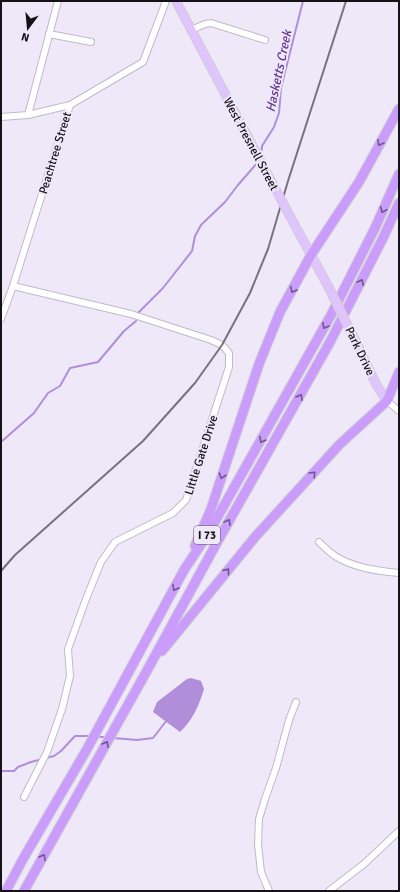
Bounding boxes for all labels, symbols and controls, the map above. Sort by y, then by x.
north arrow [8,8,48,48]
water label: Hasketts Creek [262,27,296,114]
text: N [20,30,31,44]
street label: West Presnell Street [220,95,281,193]
street label: Peachtree Street [36,110,75,196]
one-way arrow [377,139,385,147]
one-way arrow [380,206,388,213]
one-way arrow [356,279,364,287]
one-way arrow [290,285,297,293]
one-way arrow [322,322,330,329]
street label: Park Drive [341,324,378,378]
one-way arrow [295,394,302,401]
street label: Little Gate Drive [182,413,221,497]
one-way arrow [259,436,266,443]
one-way arrow [308,471,316,479]
one-way arrow [219,473,227,480]
one-way arrow [224,519,231,526]
road number: I 73 [194,526,220,544]
one-way arrow [222,569,229,576]
one-way arrow [172,584,179,591]
one-way arrow [102,740,109,748]
one-way arrow [38,854,45,861]

